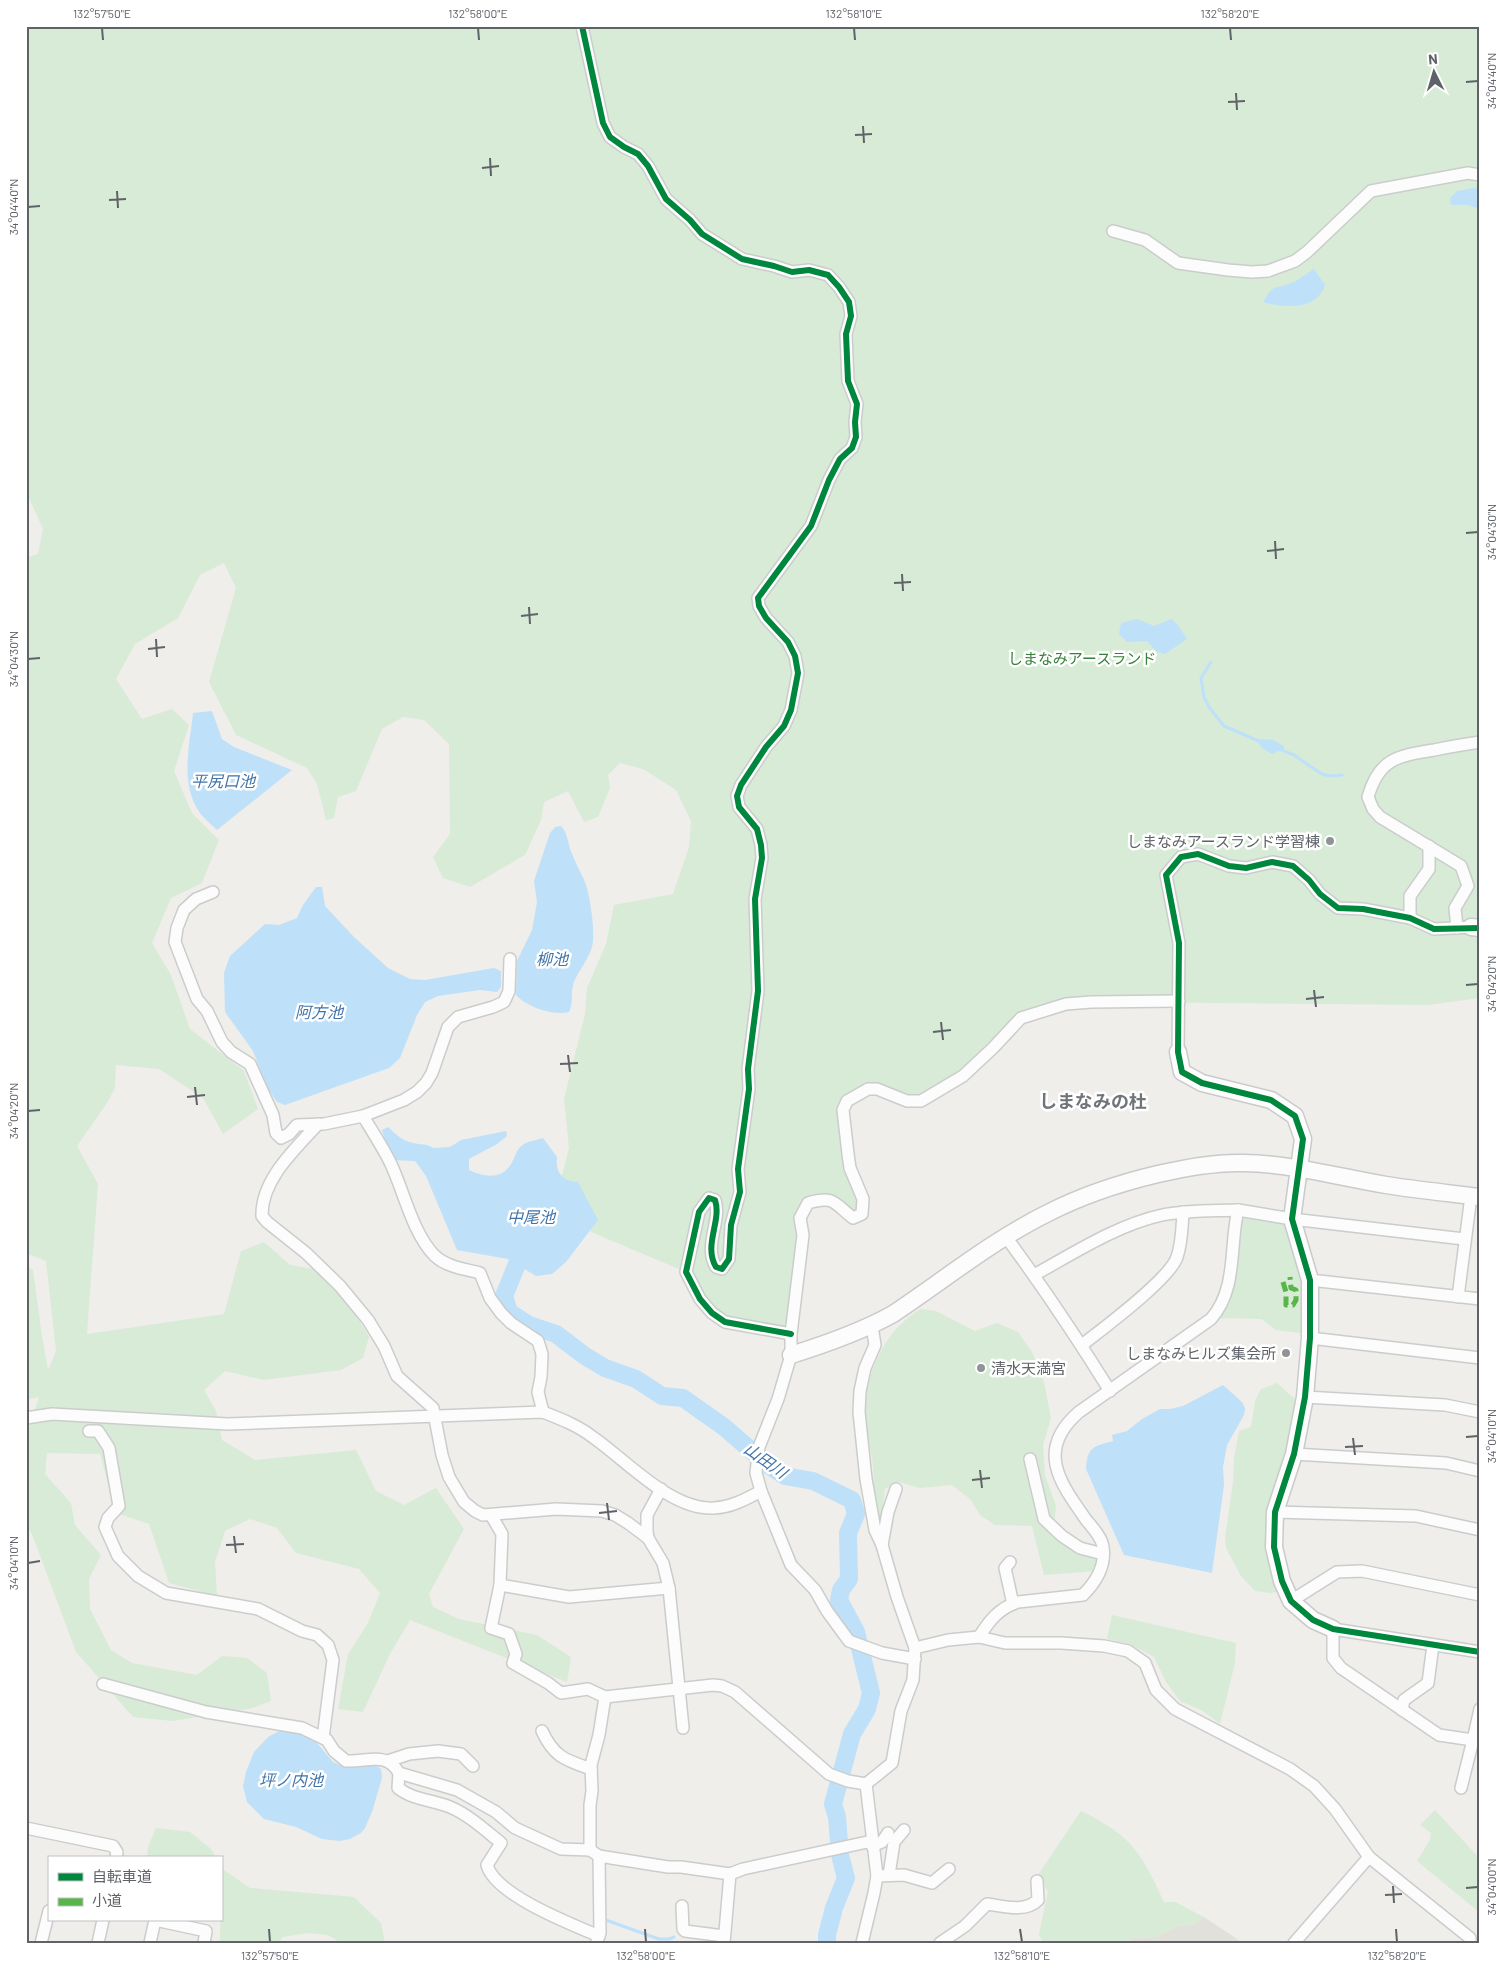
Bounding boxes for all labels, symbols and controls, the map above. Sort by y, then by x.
text: 132°57'50"E [73,6,131,20]
text: 132°58'00"E [448,6,508,20]
text: 132°58'10"E [826,6,882,20]
text: 132°58'20"E [1200,6,1260,20]
north arrow [1408,48,1458,98]
text: N [1427,50,1438,67]
text: 34°04'40"N [1484,53,1498,109]
text: 34°04'40"N [6,179,20,235]
text: 34°04'30"N [1484,504,1498,560]
text: 34°04'30"N [6,631,20,687]
park label: しまなみアースランド [1008,649,1156,667]
water label: 平尻口池 [191,771,257,790]
place label: しまなみアースランド学習棟 [1127,832,1320,850]
marker: しまなみアースランド学習棟 [1324,835,1336,847]
water label: 柳池 [536,949,570,968]
text: 34°04'20"N [1484,956,1498,1012]
water label: 阿方池 [295,1002,345,1021]
text: 34°04'20"N [6,1083,20,1139]
district label: しまなみの杜 [1039,1090,1147,1112]
water label: 中尾池 [507,1207,557,1226]
place label: しまなみヒルズ集会所 [1126,1344,1276,1362]
marker: しまなみヒルズ集会所 [1280,1347,1292,1359]
place label: 清水天満宮 [991,1359,1066,1377]
marker: 清水天満宮 [975,1362,987,1374]
text: 34°04'10"N [1484,1409,1498,1463]
water label: 山田川 [741,1438,793,1483]
text: 34°04'10"N [6,1536,20,1590]
water label: 坪ノ内池 [259,1770,325,1789]
legend [48,1856,222,1922]
text: 34°04'00"N [1484,1859,1498,1916]
text: 自転車道 [92,1867,152,1885]
text: 小道 [92,1891,122,1909]
text: 132°57'50"E [241,1948,299,1962]
text: 132°58'00"E [616,1948,676,1962]
text: 132°58'10"E [994,1948,1050,1962]
text: 132°58'20"E [1367,1948,1427,1962]

